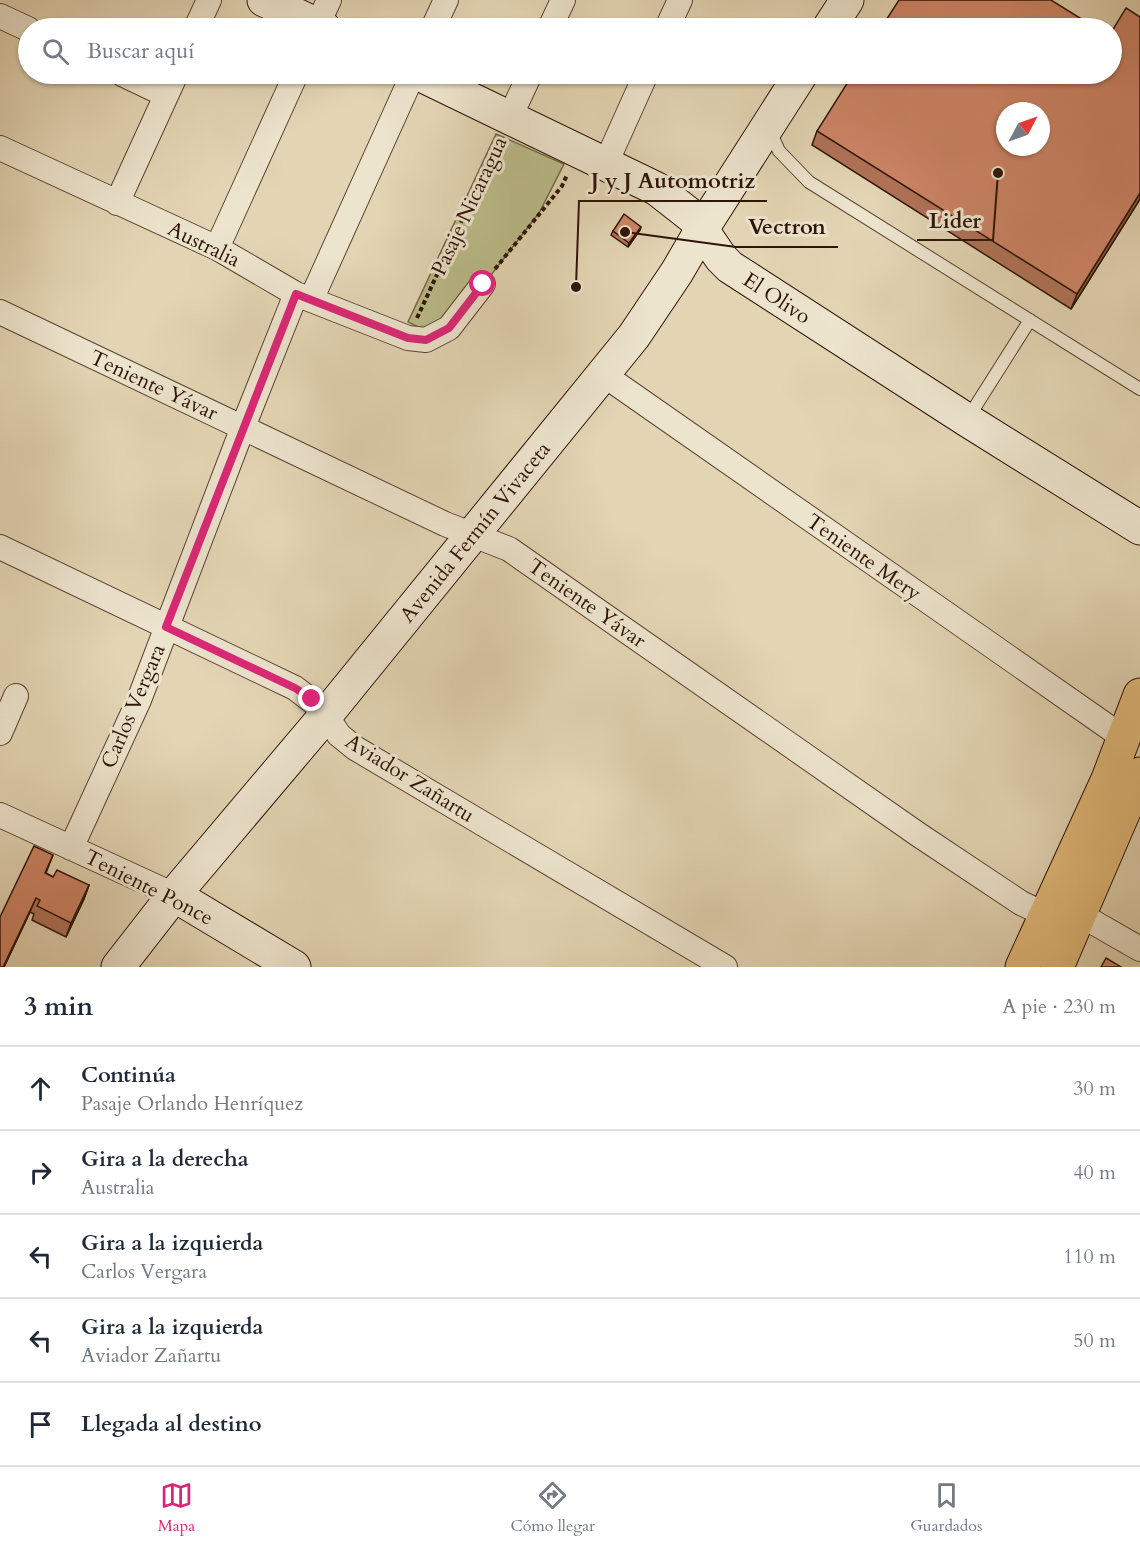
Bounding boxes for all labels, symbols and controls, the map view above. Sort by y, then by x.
search box [18,18,1122,84]
icon: search [39,35,72,68]
text: Buscar aquí [87,36,194,66]
north arrow [996,102,1050,156]
street label: Pasaje Nicaragua [425,132,514,280]
callout: J y J Automotriz [579,161,767,201]
text: J y J Automotriz [588,166,756,196]
callout: Lider [917,200,993,240]
text: Lider [929,206,981,236]
callout: Vectron [736,207,838,247]
text: Vectron [748,212,826,242]
street label: Australia [163,214,245,274]
street label: El Olivo [737,266,816,331]
route start [469,270,495,296]
street label: Teniente Yávar [85,343,223,428]
street label: Avenida Fermín Vivaceta [393,436,557,629]
street label: Teniente Mery [800,507,927,608]
street label: Teniente Yávar [522,552,652,655]
street label: Carlos Vergara [94,640,173,773]
route end [298,685,324,711]
street label: Aviador Zañartu [340,727,480,830]
street label: Teniente Ponce [79,843,218,932]
text: 3 min [24,989,93,1024]
text: A pie · 230 m [1002,993,1116,1020]
text: Continúa [81,1060,176,1090]
icon: ahead [24,1072,57,1105]
text: 30 m [1073,1075,1116,1102]
text: Pasaje Orlando Henríquez [81,1090,303,1117]
text: Gira a la derecha [81,1144,249,1174]
icon: right [24,1156,57,1189]
text: 40 m [1073,1159,1116,1186]
text: Australia [81,1174,155,1201]
text: Gira a la izquierda [81,1228,264,1258]
icon: left [24,1240,57,1273]
text: 110 m [1063,1243,1116,1270]
text: Carlos Vergara [81,1258,207,1285]
text: Gira a la izquierda [81,1312,264,1342]
icon: left [24,1324,57,1357]
text: 50 m [1073,1327,1116,1354]
text: Aviador Zañartu [81,1342,221,1369]
icon: arrive [24,1408,57,1441]
text: Llegada al destino [81,1409,262,1439]
tab: Mapa [158,1479,195,1537]
tab: Cómo llegar [510,1479,595,1537]
tab: Guardados [910,1479,982,1537]

